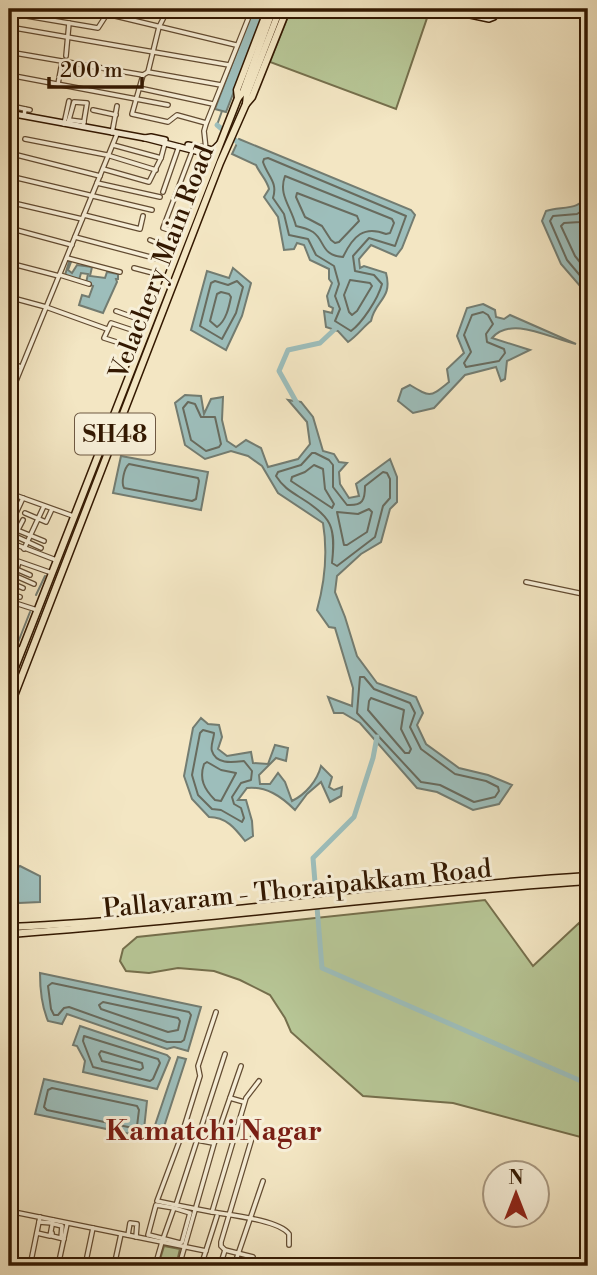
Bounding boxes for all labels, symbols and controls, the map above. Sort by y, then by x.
scale bar [49,46,142,90]
text: 200 m [60,58,123,84]
street label: Velachery Main Road [102,141,221,385]
road number: SH48 [75,414,155,454]
street label: Pallavaram - Thoraipakkam Road [101,853,493,925]
district label: Kamatchi Nagar [106,1114,322,1149]
north arrow [482,1160,552,1230]
text: N [508,1166,524,1190]

